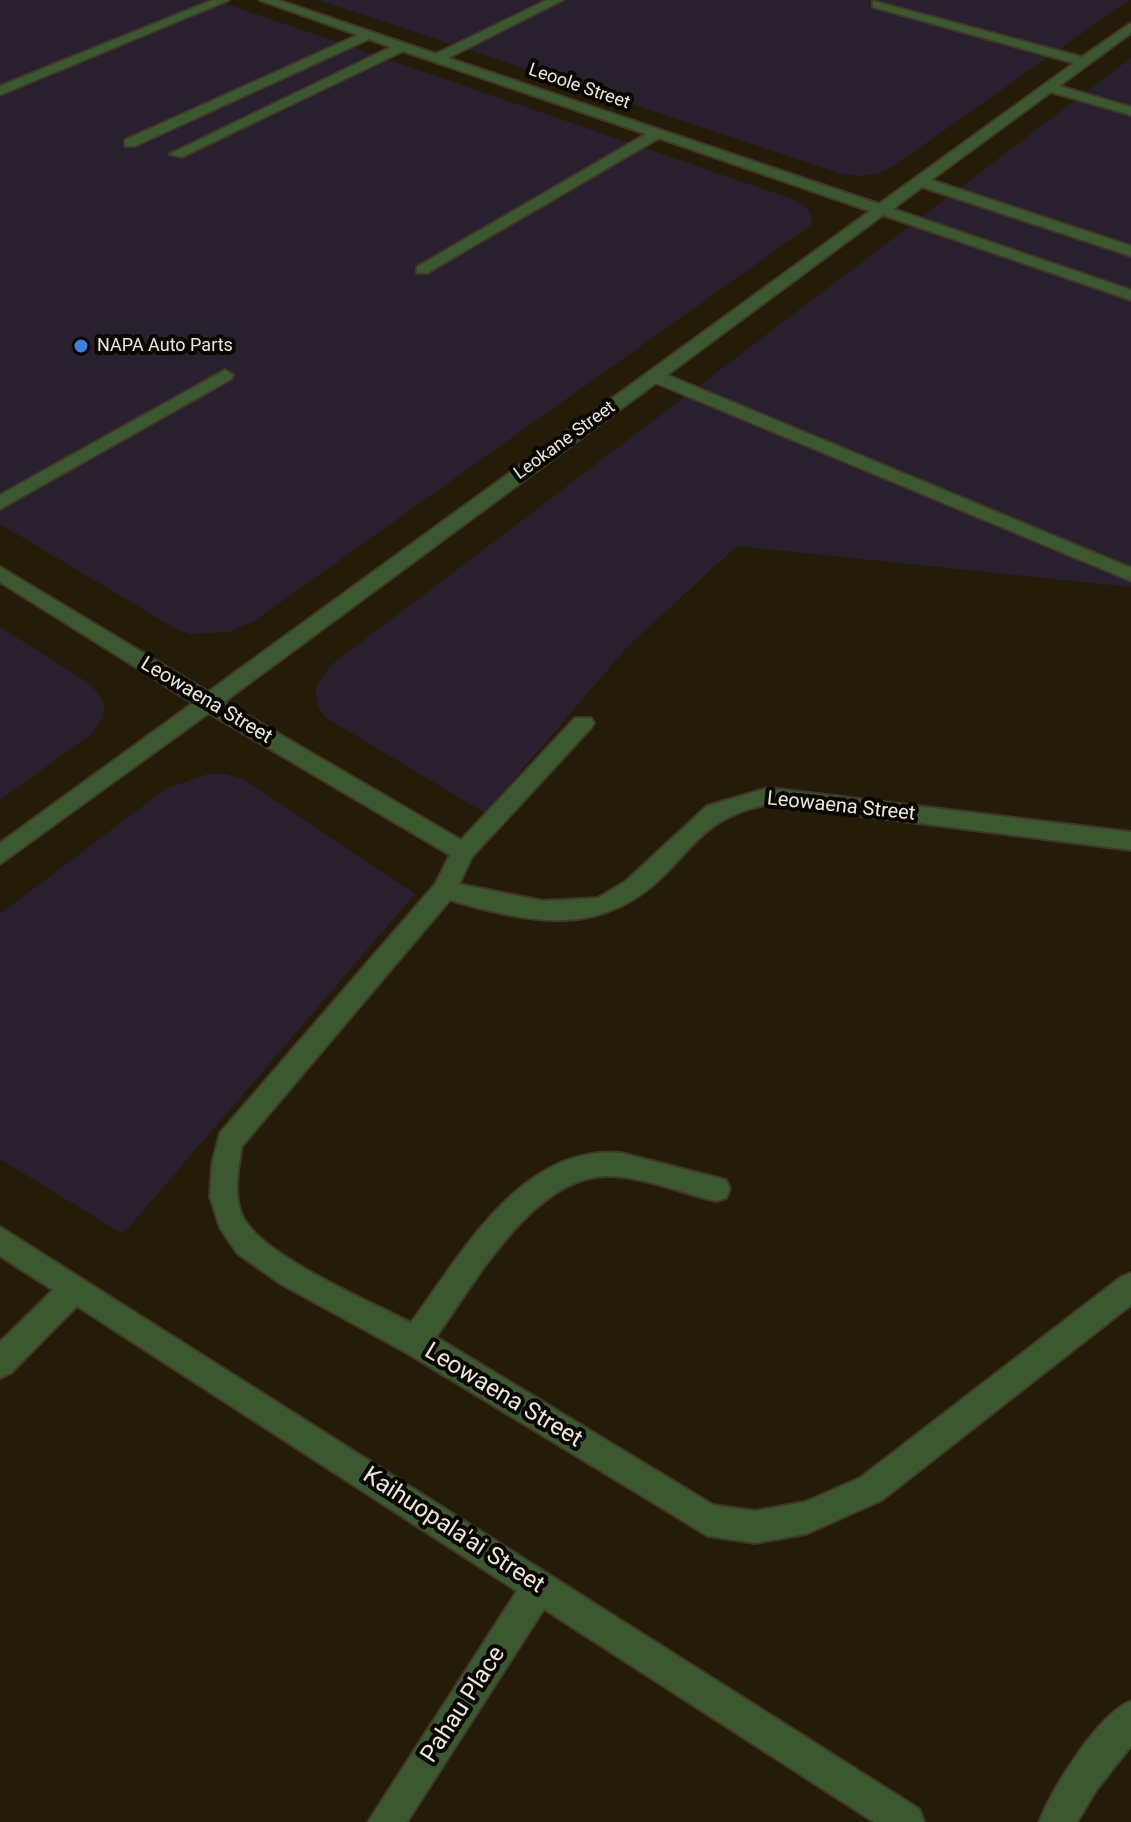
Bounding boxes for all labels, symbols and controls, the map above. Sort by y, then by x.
street label: Leoole Street [526,60,632,114]
place label: NAPA Auto Parts [97,335,233,357]
marker: NAPA Auto Parts [72,337,90,355]
street label: Leokane Street [510,397,620,485]
street label: Leowaena Street [136,652,276,750]
street label: Leowaena Street [766,787,916,827]
street label: Leowaena Street [419,1338,587,1454]
street label: Kaihuopala'ai Street [357,1462,549,1600]
street label: Pahau Place [416,1641,512,1769]

